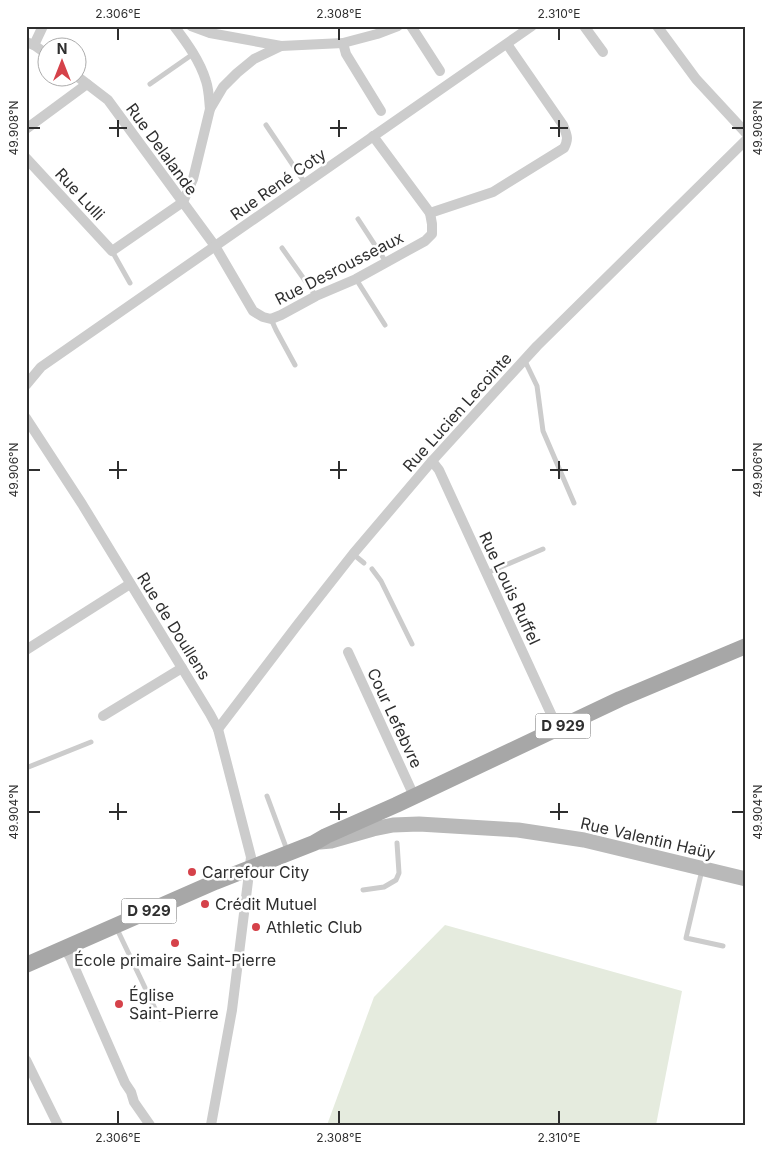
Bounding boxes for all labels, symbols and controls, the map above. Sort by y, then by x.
text: 2.306°E [95,6,141,21]
text: 2.308°E [316,6,362,21]
text: 2.310°E [538,6,581,21]
north arrow [38,38,88,88]
text: N [57,40,67,57]
street label: Rue Delalande [122,99,202,199]
text: 49.908°N [6,100,21,156]
text: 49.908°N [750,100,765,156]
street label: Rue René Coty [226,144,330,224]
street label: Rue Lulli [51,164,109,224]
street label: Rue Desrousseaux [272,227,407,309]
street label: Rue Lucien Lecointe [398,348,516,476]
text: 49.906°N [6,442,21,498]
text: 49.906°N [750,442,765,498]
street label: Rue Louis Ruffel [475,528,545,648]
street label: Rue de Doullens [133,569,215,683]
street label: Cour Lefebvre [363,665,427,771]
road number: D 929 [536,714,590,738]
text: 49.904°N [6,784,21,840]
text: 49.904°N [750,784,765,840]
street label: Rue Valentin Haüy [579,813,717,863]
place label: Carrefour City [202,862,309,882]
marker: Carrefour City [186,866,198,878]
place label: Crédit Mutuel [215,894,317,914]
road number: D 929 [122,898,176,924]
marker: Crédit Mutuel [199,898,211,910]
place label: Athletic Club [266,917,362,937]
marker: Athletic Club [250,921,262,933]
marker: École primaire Saint-Pierre [169,937,181,949]
place label: École primaire Saint-Pierre [74,950,276,970]
place label: Église Saint-Pierre [129,985,219,1023]
marker: Église Saint-Pierre [113,998,125,1010]
text: 2.306°E [95,1130,141,1145]
text: 2.308°E [316,1130,362,1145]
text: 2.310°E [538,1130,581,1145]

